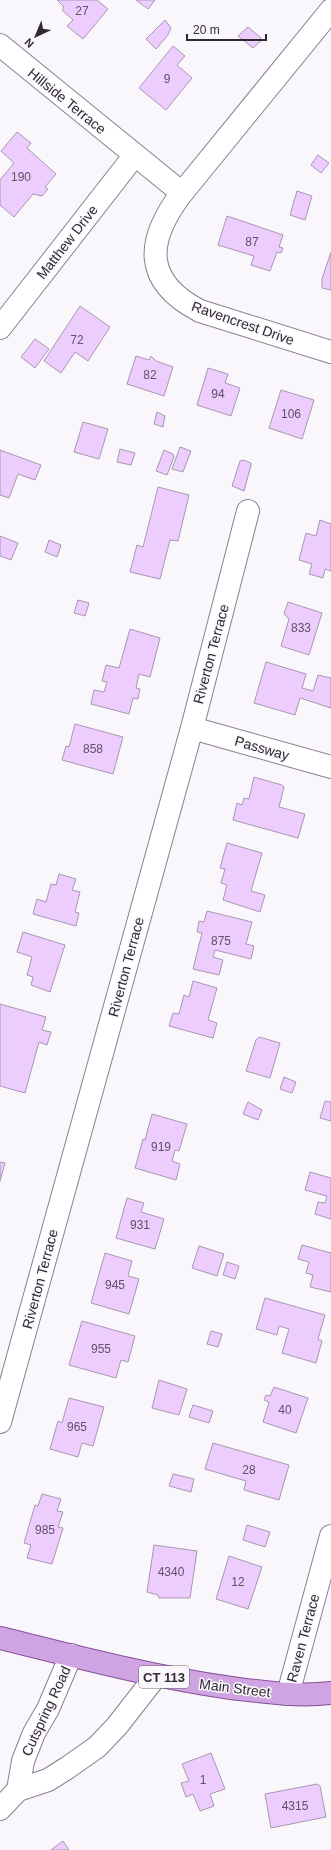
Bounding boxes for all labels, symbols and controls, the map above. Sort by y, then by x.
house number: 27 [75,4,89,18]
north arrow [16,16,56,56]
scale bar [187,16,266,42]
text: 20 m [193,23,220,37]
text: N [22,36,36,50]
street label: Hillside Terrace [25,65,109,137]
house number: 9 [164,72,171,86]
house number: 190 [11,170,31,184]
street label: Matthew Drive [33,202,101,282]
house number: 87 [245,235,259,249]
street label: Ravencrest Drive [190,298,297,348]
house number: 72 [70,333,84,347]
house number: 82 [143,368,157,382]
house number: 94 [211,387,225,401]
house number: 106 [281,407,301,421]
street label: Riverton Terrace [190,602,232,706]
house number: 833 [291,621,311,635]
street label: Passway [233,733,291,763]
house number: 858 [83,742,103,756]
street label: Riverton Terrace [105,915,147,1019]
house number: 875 [211,934,231,948]
house number: 919 [151,1140,171,1154]
house number: 931 [130,1218,150,1232]
street label: Riverton Terrace [19,1227,61,1331]
house number: 945 [105,1278,125,1292]
house number: 955 [91,1342,111,1356]
house number: 40 [278,1403,292,1417]
house number: 965 [67,1420,87,1434]
house number: 28 [242,1463,256,1477]
house number: 985 [35,1523,55,1537]
house number: 4340 [158,1565,185,1579]
house number: 12 [231,1575,245,1589]
street label: Raven Terrace [284,1592,323,1684]
street label: Cutspring Road [18,1664,74,1758]
road number: CT 113 [139,1666,189,1688]
street label: Main Street [198,1676,272,1700]
house number: 1 [200,1773,207,1787]
house number: 4315 [282,1799,309,1813]

